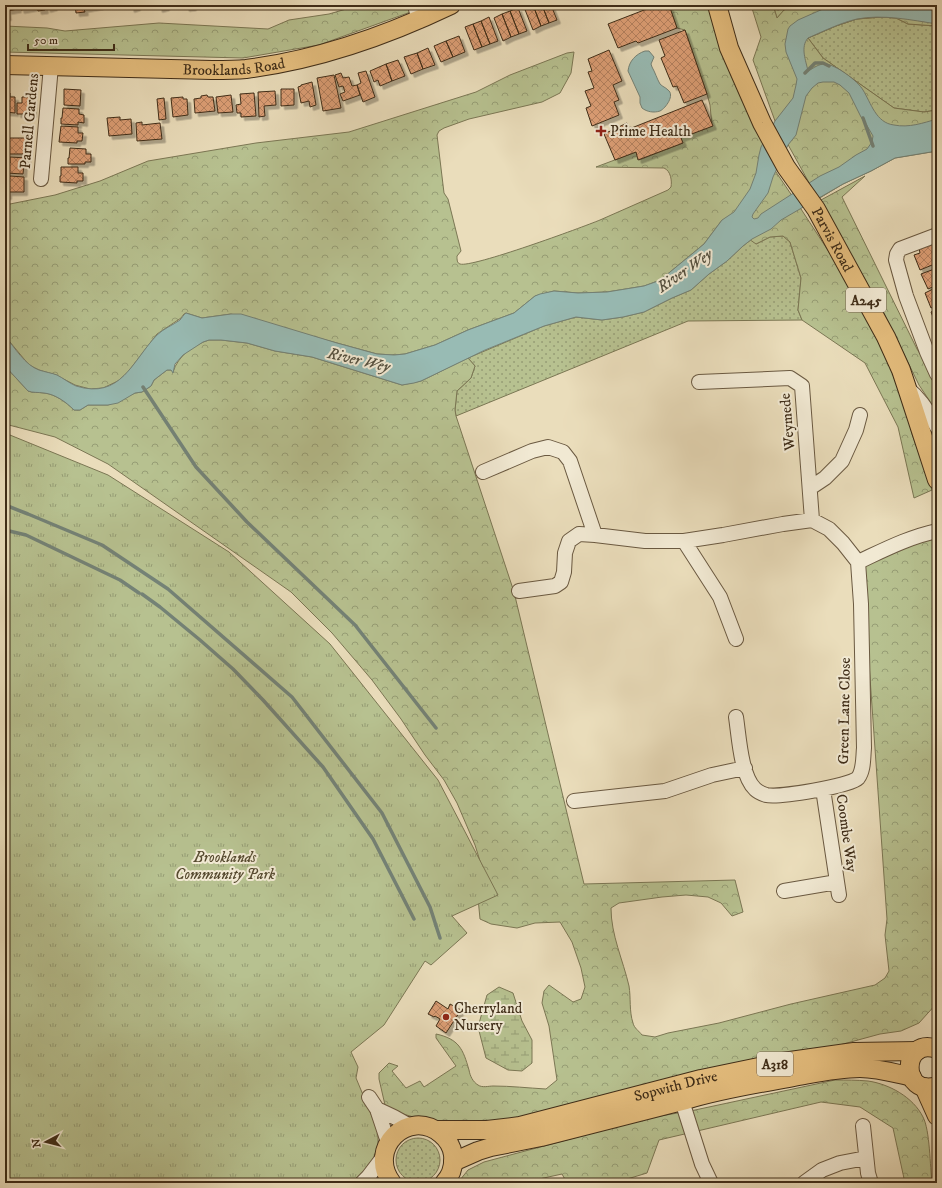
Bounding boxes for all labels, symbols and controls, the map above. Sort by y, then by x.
scale bar [28,26,114,52]
text: 50 m [34,33,58,48]
street label: Brooklands Road [182,54,287,80]
street label: Parnell Gardens [16,72,43,170]
place label: Prime Health [610,122,691,141]
marker: Prime Health [595,125,607,137]
street label: Parvis Road [807,204,858,276]
water label: River Wey [652,243,718,298]
road number: A245 [846,288,886,312]
water label: River Wey [325,343,394,377]
street label: Weymede [776,392,800,452]
street label: Green Lane Close [834,657,855,765]
street label: Coombe Way [832,793,861,874]
park label: Brooklands Community Park [175,848,276,884]
place label: Cherryland Nursery [454,999,523,1035]
marker: Cherryland Nursery [441,1012,451,1022]
road number: A318 [757,1052,793,1076]
street label: Sopwith Drive [632,1067,719,1106]
north arrow [26,1122,66,1162]
text: N [30,1138,45,1148]

